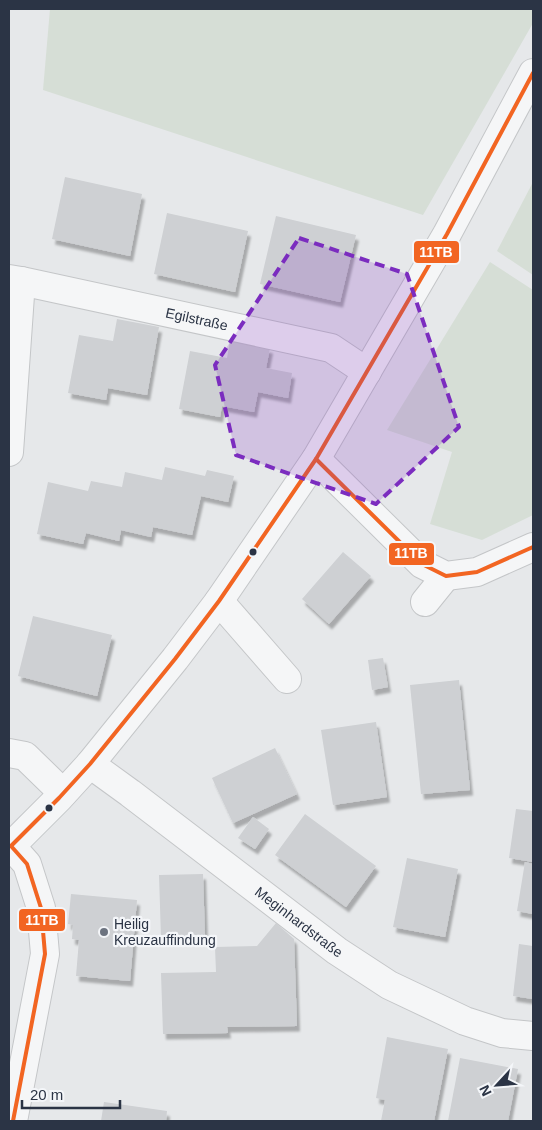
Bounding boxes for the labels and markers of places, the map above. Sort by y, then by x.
unlabelled marker [248,547,258,557]
unlabelled marker [44,803,54,813]
place label: Heilig Kreuzauffindung [114,916,216,948]
marker: Heilig Kreuzauffindung [98,926,110,938]

